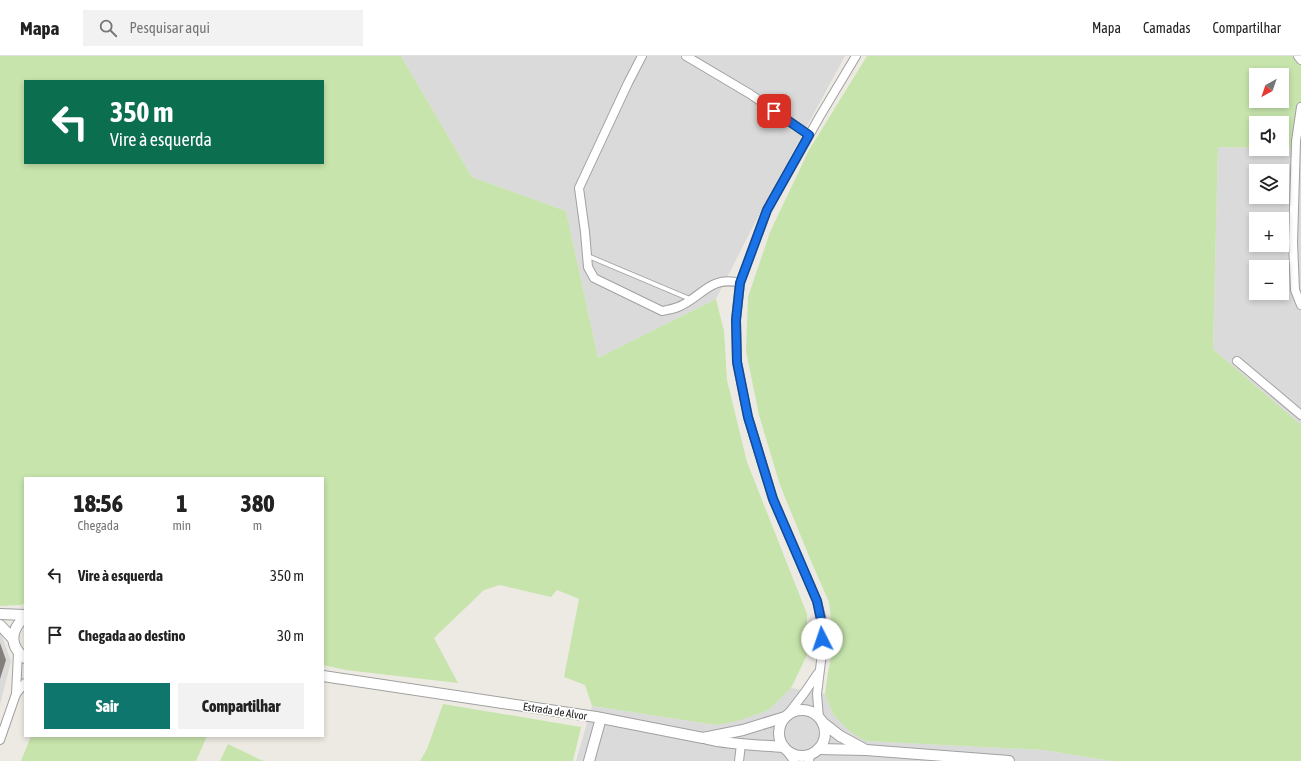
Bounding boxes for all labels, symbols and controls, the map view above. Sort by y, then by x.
search box [83,10,363,46]
text: Mapa [20,17,59,39]
icon: search [97,17,119,39]
text: Pesquisar aqui [129,19,210,36]
text: Mapa [1092,20,1121,36]
text: Camadas [1143,20,1191,36]
text: Compartilhar [1213,20,1281,36]
north arrow [1249,68,1289,108]
map controls [1249,68,1289,300]
pin [757,94,791,128]
icon: left [44,96,96,148]
text: 350 m [110,96,173,128]
icon: arrive [763,100,785,122]
button: sound [1249,116,1289,156]
text: Vire à esquerda [110,129,212,150]
button: layers [1249,164,1289,204]
button: + [1249,212,1289,252]
button: − [1249,260,1289,300]
text: 18:56 [74,490,123,517]
text: 1 [176,490,187,517]
text: 380 [241,490,274,517]
text: Chegada [77,518,119,533]
text: min [172,518,191,533]
text: m [253,518,262,533]
icon: left [44,564,66,586]
text: Vire à esquerda [78,567,163,584]
text: 350 m [270,567,304,584]
position arrow [801,618,843,660]
icon: arrive [44,624,66,646]
text: Chegada ao destino [78,627,186,644]
text: 30 m [277,627,304,644]
button: Sair [44,683,170,729]
button: Compartilhar [178,683,304,729]
street label: Estrada de Alvor [522,700,589,722]

